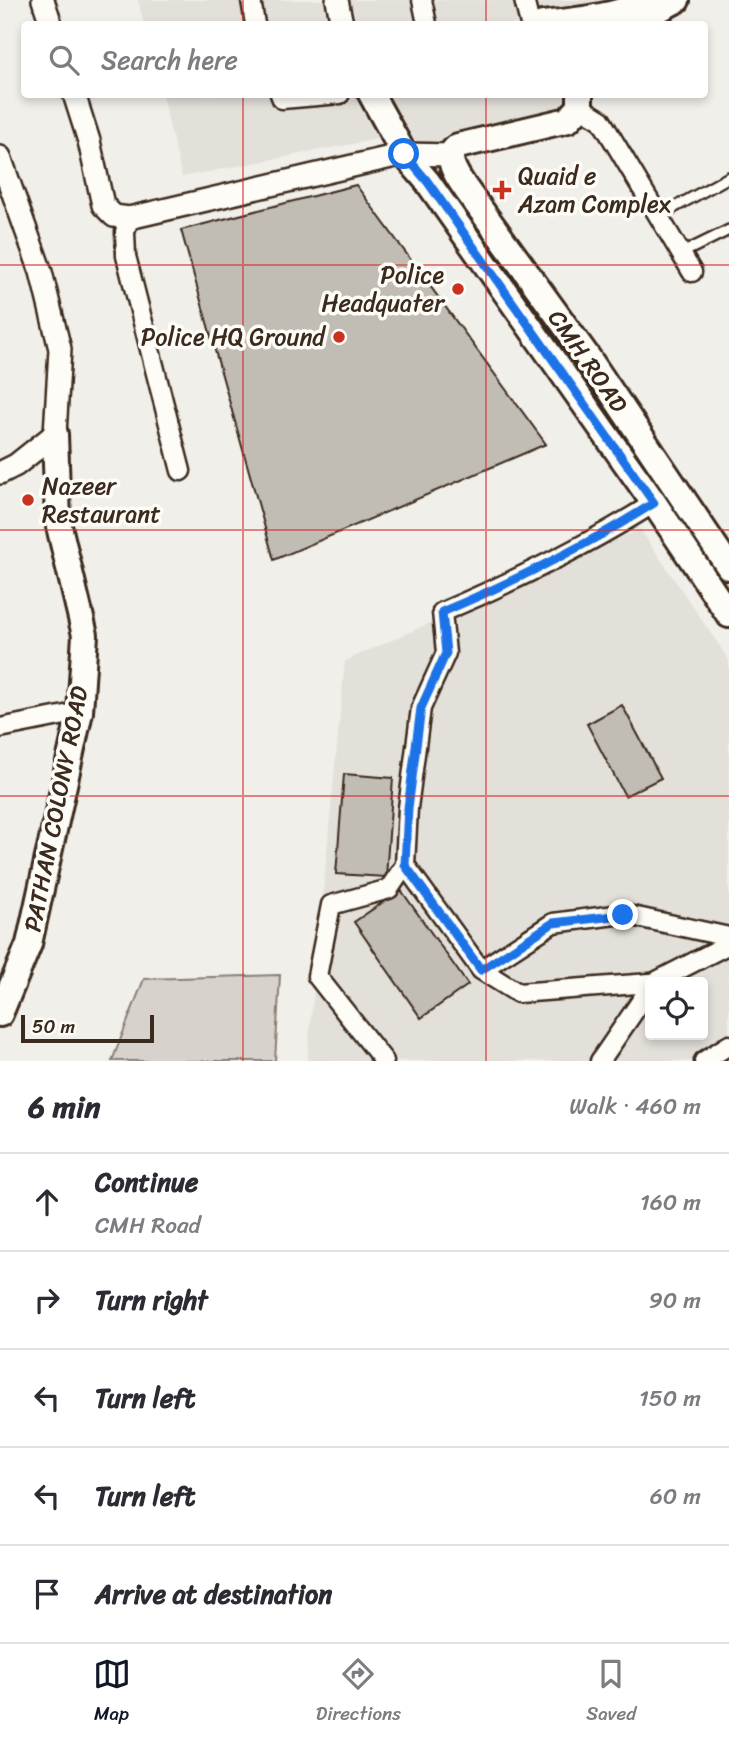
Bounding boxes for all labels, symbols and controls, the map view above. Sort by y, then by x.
search box [21,21,708,98]
text: Search here [101,37,238,83]
icon: search [45,41,83,79]
route start [388,138,419,169]
place label: Quaid e Azam Complex [517,155,672,225]
marker: Quaid e Azam Complex [492,180,512,200]
place label: Police Headquater [322,254,446,324]
marker: Police Headquater [450,281,466,297]
street label: CMH ROAD [537,300,640,422]
place label: Police HQ Ground [141,316,326,358]
marker: Police HQ Ground [331,329,347,345]
place label: Nazeer Restaurant [42,465,161,535]
marker: Nazeer Restaurant [20,492,36,508]
street label: PATHAN COLONY ROAD [12,682,101,935]
route end [607,899,638,930]
map controls [645,977,708,1040]
button: locate [645,977,708,1040]
text: 50 m [32,1010,75,1043]
scale bar [21,1012,154,1044]
text: 6 min [28,1080,100,1134]
text: Walk · 460 m [569,1086,701,1127]
text: Continue [95,1159,198,1205]
text: 160 m [640,1182,701,1223]
icon: ahead [28,1183,66,1221]
text: CMH Road [95,1205,201,1246]
text: Turn right [95,1277,208,1323]
text: 90 m [649,1280,701,1321]
icon: right [28,1281,66,1319]
text: Turn left [95,1375,195,1421]
text: 150 m [639,1378,701,1419]
icon: left [28,1379,66,1417]
text: Turn left [95,1473,195,1519]
text: 60 m [650,1476,701,1517]
icon: left [28,1477,66,1515]
text: Arrive at destination [95,1571,332,1617]
icon: arrive [28,1575,66,1613]
tab: Map [93,1655,131,1730]
tab: Directions [316,1655,401,1730]
tab: Saved [586,1655,636,1730]

